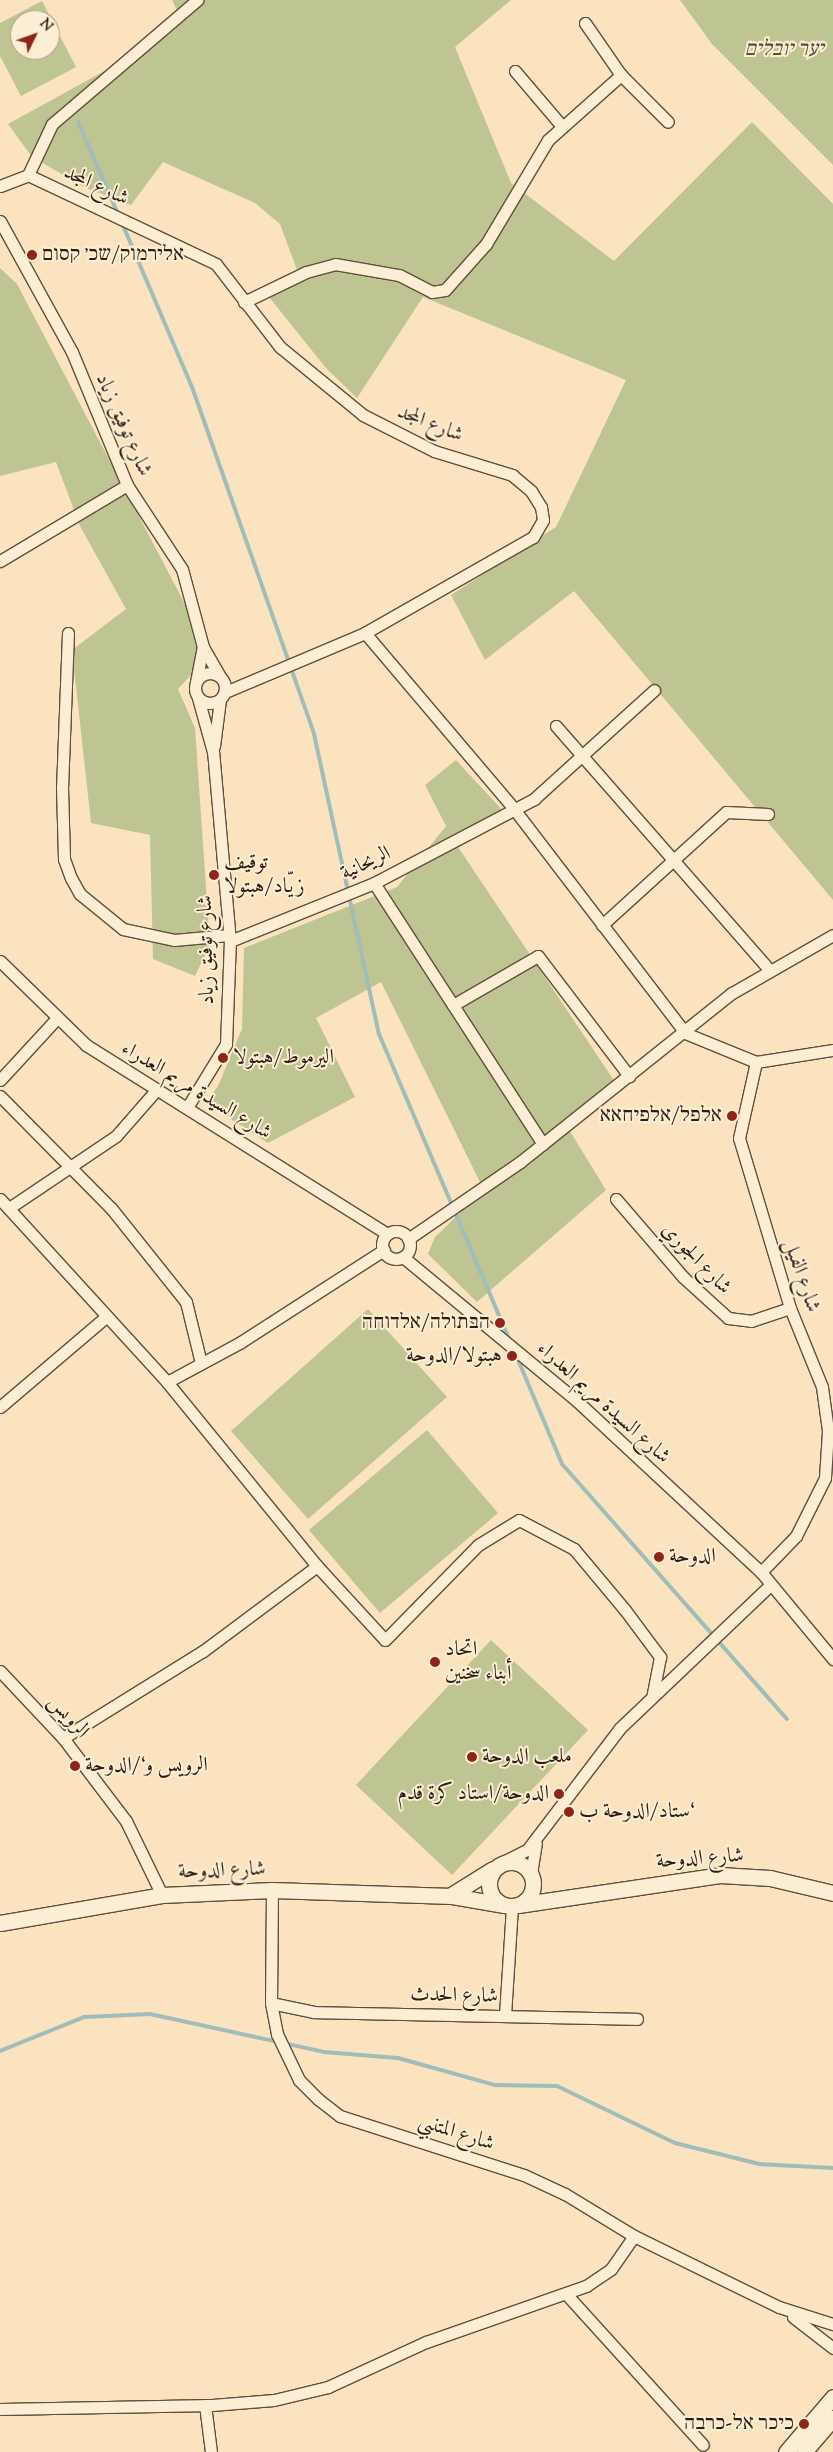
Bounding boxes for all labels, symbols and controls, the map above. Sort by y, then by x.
north arrow [10,10,60,60]
text: N [34,15,57,36]
park label: יער יובלים [745,37,823,63]
street label: شارع المجد [60,160,132,212]
place label: אלירמוק/שכ׳ קסום [42,242,184,268]
marker: אלירמוק/שכ׳ קסום [26,249,38,261]
street label: شارع توفيق زياد [89,370,157,480]
street label: شارع المجد [393,399,467,449]
street label: الريحانية [337,841,395,887]
place label: توقيف زيّاد/هبتولا [224,850,305,900]
marker: توقيف زيّاد/هبتولا [208,869,220,881]
street label: شارع توفيق زياد [193,895,221,1005]
street label: شارع السيدة مريم العدراء [116,1036,276,1146]
place label: اليرموط/هبتولا [233,1045,334,1071]
marker: اليرموط/هبتولا [217,1052,229,1064]
place label: אלפל/אלפיחאא [600,1103,722,1129]
marker: אלפל/אלפיחאא [726,1110,738,1122]
street label: شارع الجوري [656,1218,736,1300]
street label: شارع الفيل [777,1236,825,1316]
place label: הבתולה/אלדוחה [362,1310,490,1336]
marker: הבתולה/אלדוחה [494,1317,506,1329]
street label: شارع السيدة مريم العدراء [531,1336,675,1470]
place label: هبتولا/الدوحة [406,1343,502,1369]
marker: هبتولا/الدوحة [506,1350,518,1362]
place label: الدوحة [669,1544,716,1570]
marker: الدوحة [653,1551,665,1563]
place label: اتحاد أبناء سخنين [445,1637,512,1687]
marker: اتحاد أبناء سخنين [429,1656,441,1668]
street label: الرويس [42,1690,94,1744]
place label: ملعب الدوحة [482,1744,572,1770]
marker: ملعب الدوحة [466,1751,478,1763]
place label: الرويس و‘/الدوحة [85,1753,208,1779]
marker: الرويس و‘/الدوحة [69,1760,81,1772]
place label: الدوحة/استاد كرة قدم [398,1781,549,1807]
marker: الدوحة/استاد كرة قدم [553,1788,565,1800]
place label: ستاد/الدوحة ب‘ [579,1799,695,1825]
marker: ستاد/الدوحة ب‘ [563,1806,575,1818]
street label: شارع الدوحة [655,1843,745,1875]
street label: شارع الدوحة [178,1857,266,1885]
street label: شارع الحدث [410,1983,498,2009]
street label: شارع المتنبي [415,2109,497,2157]
place label: כיכר אל-כרבה [684,2411,794,2437]
marker: כיכר אל-כרבה [798,2418,810,2430]

